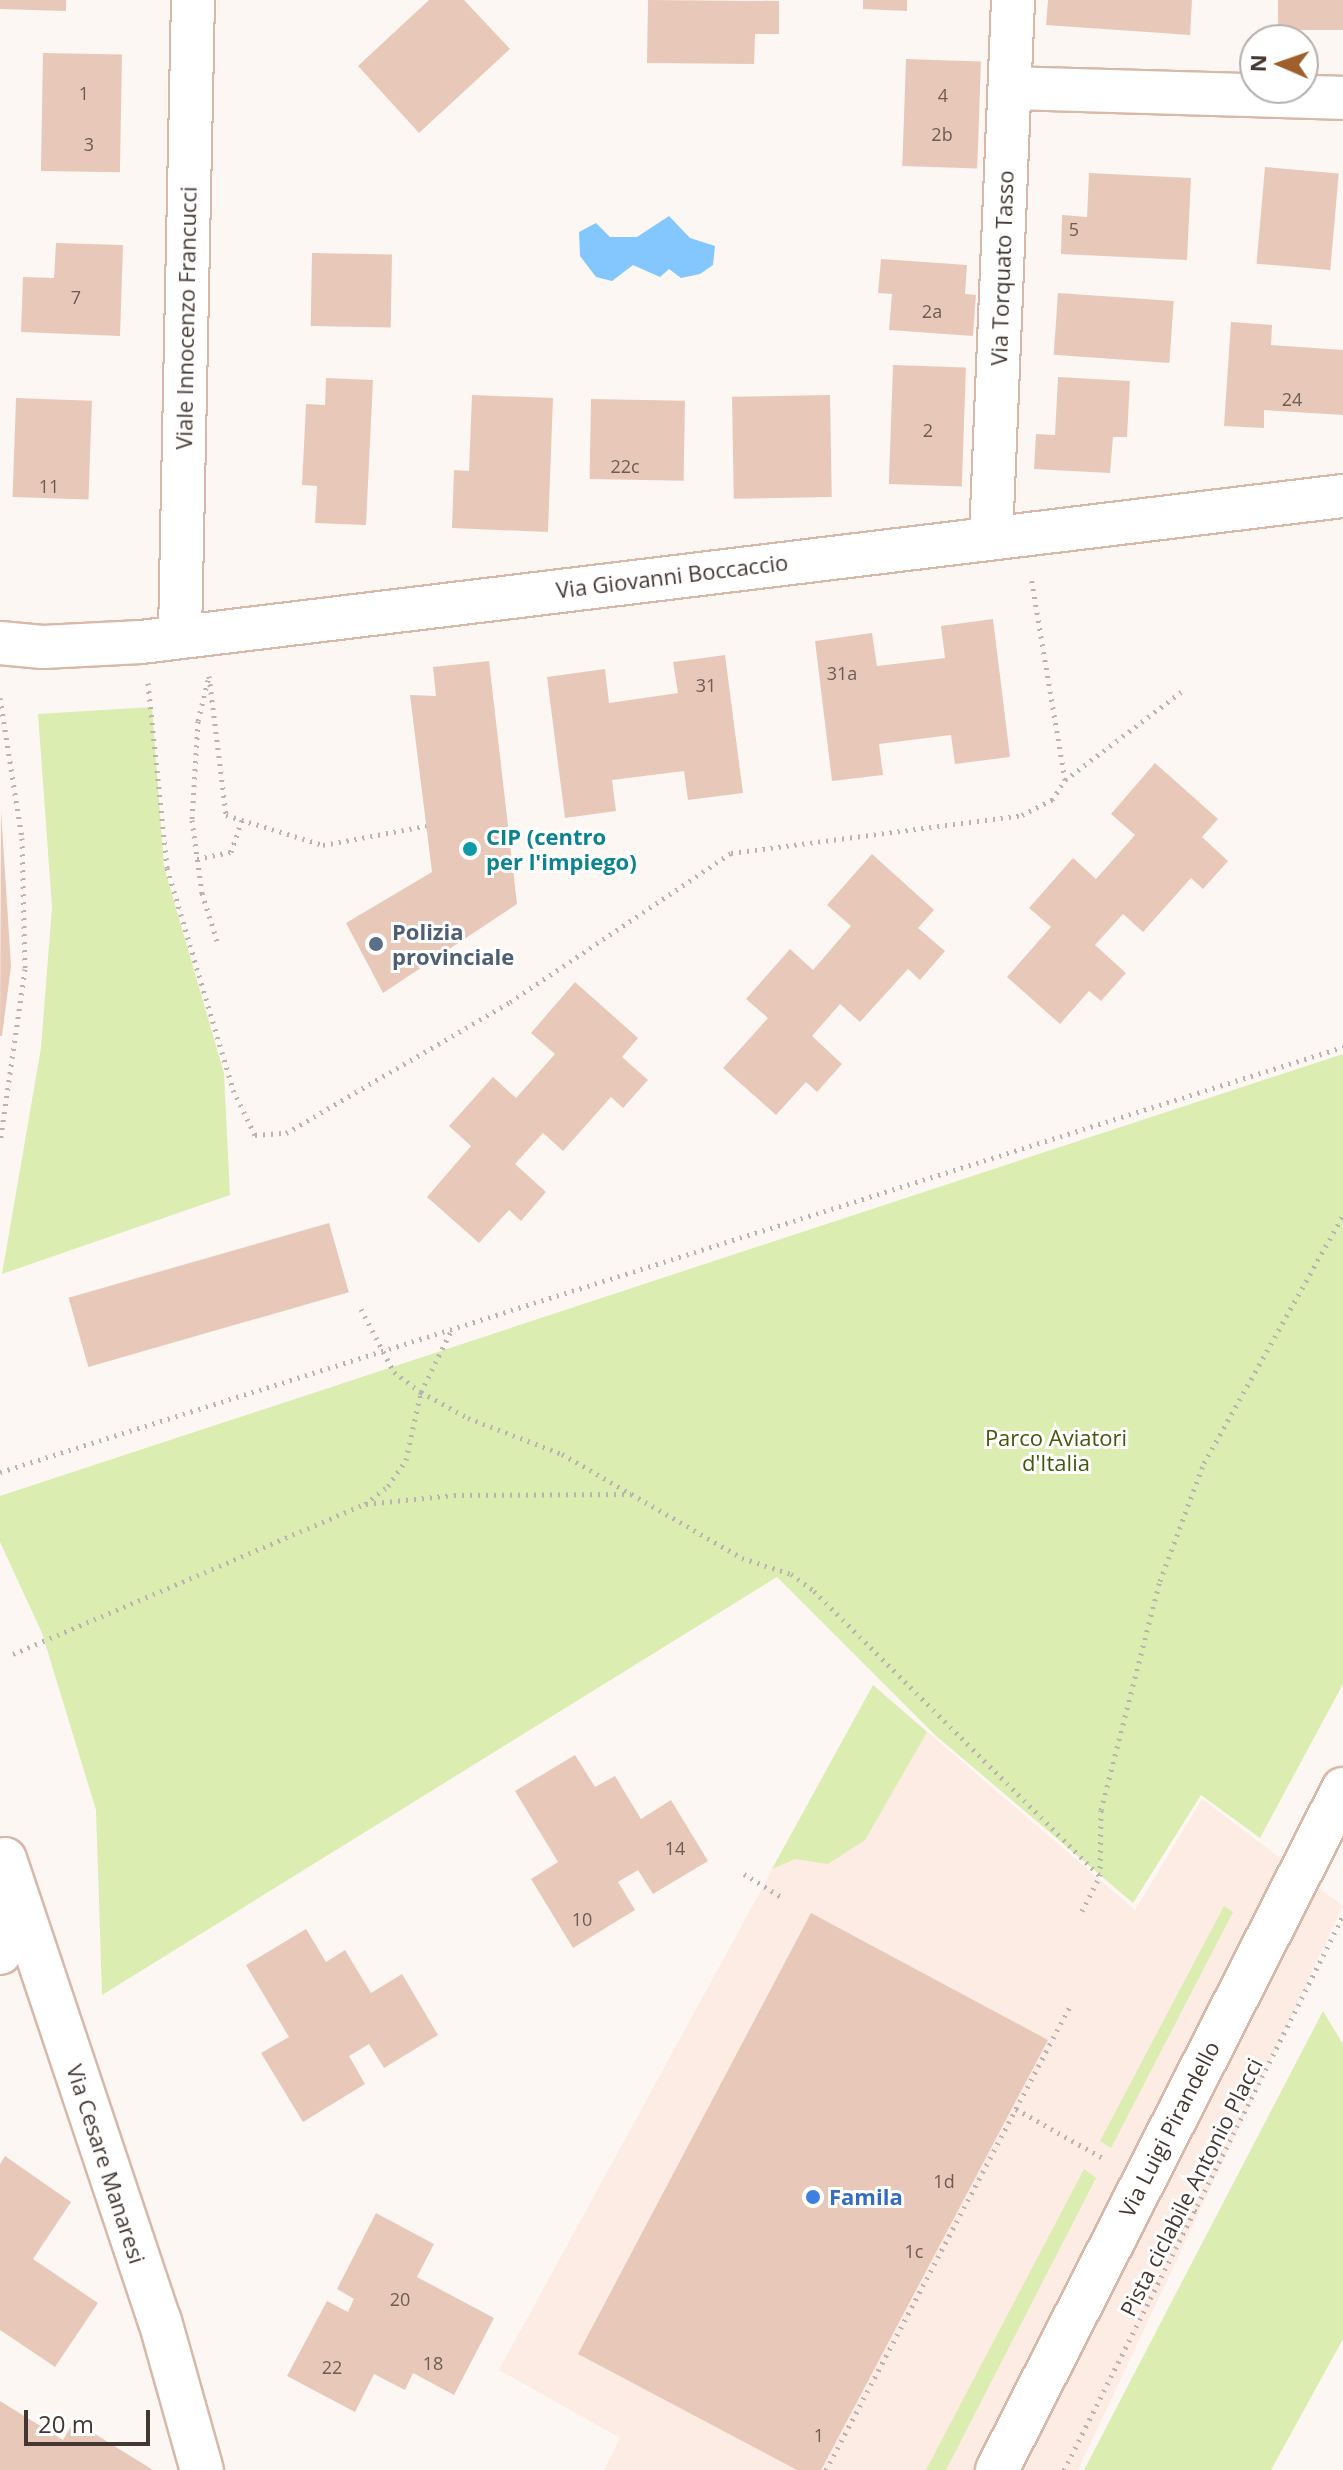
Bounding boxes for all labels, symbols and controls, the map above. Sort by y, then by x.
north arrow [1239,24,1319,104]
text: N [1242,54,1272,73]
house number: 1 [79,82,89,104]
house number: 4 [938,84,948,106]
house number: 2b [931,123,953,145]
house number: 3 [84,133,94,155]
street label: Via Torquato Tasso [985,170,1019,366]
street label: Viale Innocenzo Francucci [171,186,201,450]
house number: 5 [1069,218,1079,240]
house number: 7 [71,286,81,308]
house number: 2a [922,300,942,322]
house number: 24 [1282,388,1302,410]
house number: 2 [923,419,933,441]
house number: 22c [610,455,640,477]
house number: 11 [39,475,59,497]
street label: Via Giovanni Boccaccio [555,549,789,603]
house number: 31a [827,662,857,684]
house number: 31 [696,674,716,696]
place label: CIP (centro per l'impiego) [486,823,637,874]
marker: CIP (centro per l'impiego) [461,840,479,858]
place label: Polizia provinciale [392,918,514,970]
marker: Polizia provinciale [367,935,385,953]
park label: Parco Aviatori d'Italia [985,1424,1127,1476]
house number: 14 [665,1837,685,1859]
house number: 10 [572,1908,592,1930]
street label: Via Luigi Pirandello [1113,2037,1225,2221]
street label: Pista ciclabile Antonio Placci [1114,2053,1268,2321]
street label: Via Cesare Manaresi [61,2061,151,2267]
house number: 1d [933,2170,955,2192]
place label: Famila [829,2184,903,2210]
marker: Famila [804,2188,822,2206]
house number: 1c [905,2240,923,2262]
house number: 20 [390,2288,410,2310]
house number: 18 [423,2352,443,2374]
house number: 22 [322,2356,342,2378]
scale bar [28,2394,154,2444]
text: 20 m [38,2407,94,2440]
house number: 1 [814,2424,824,2446]

